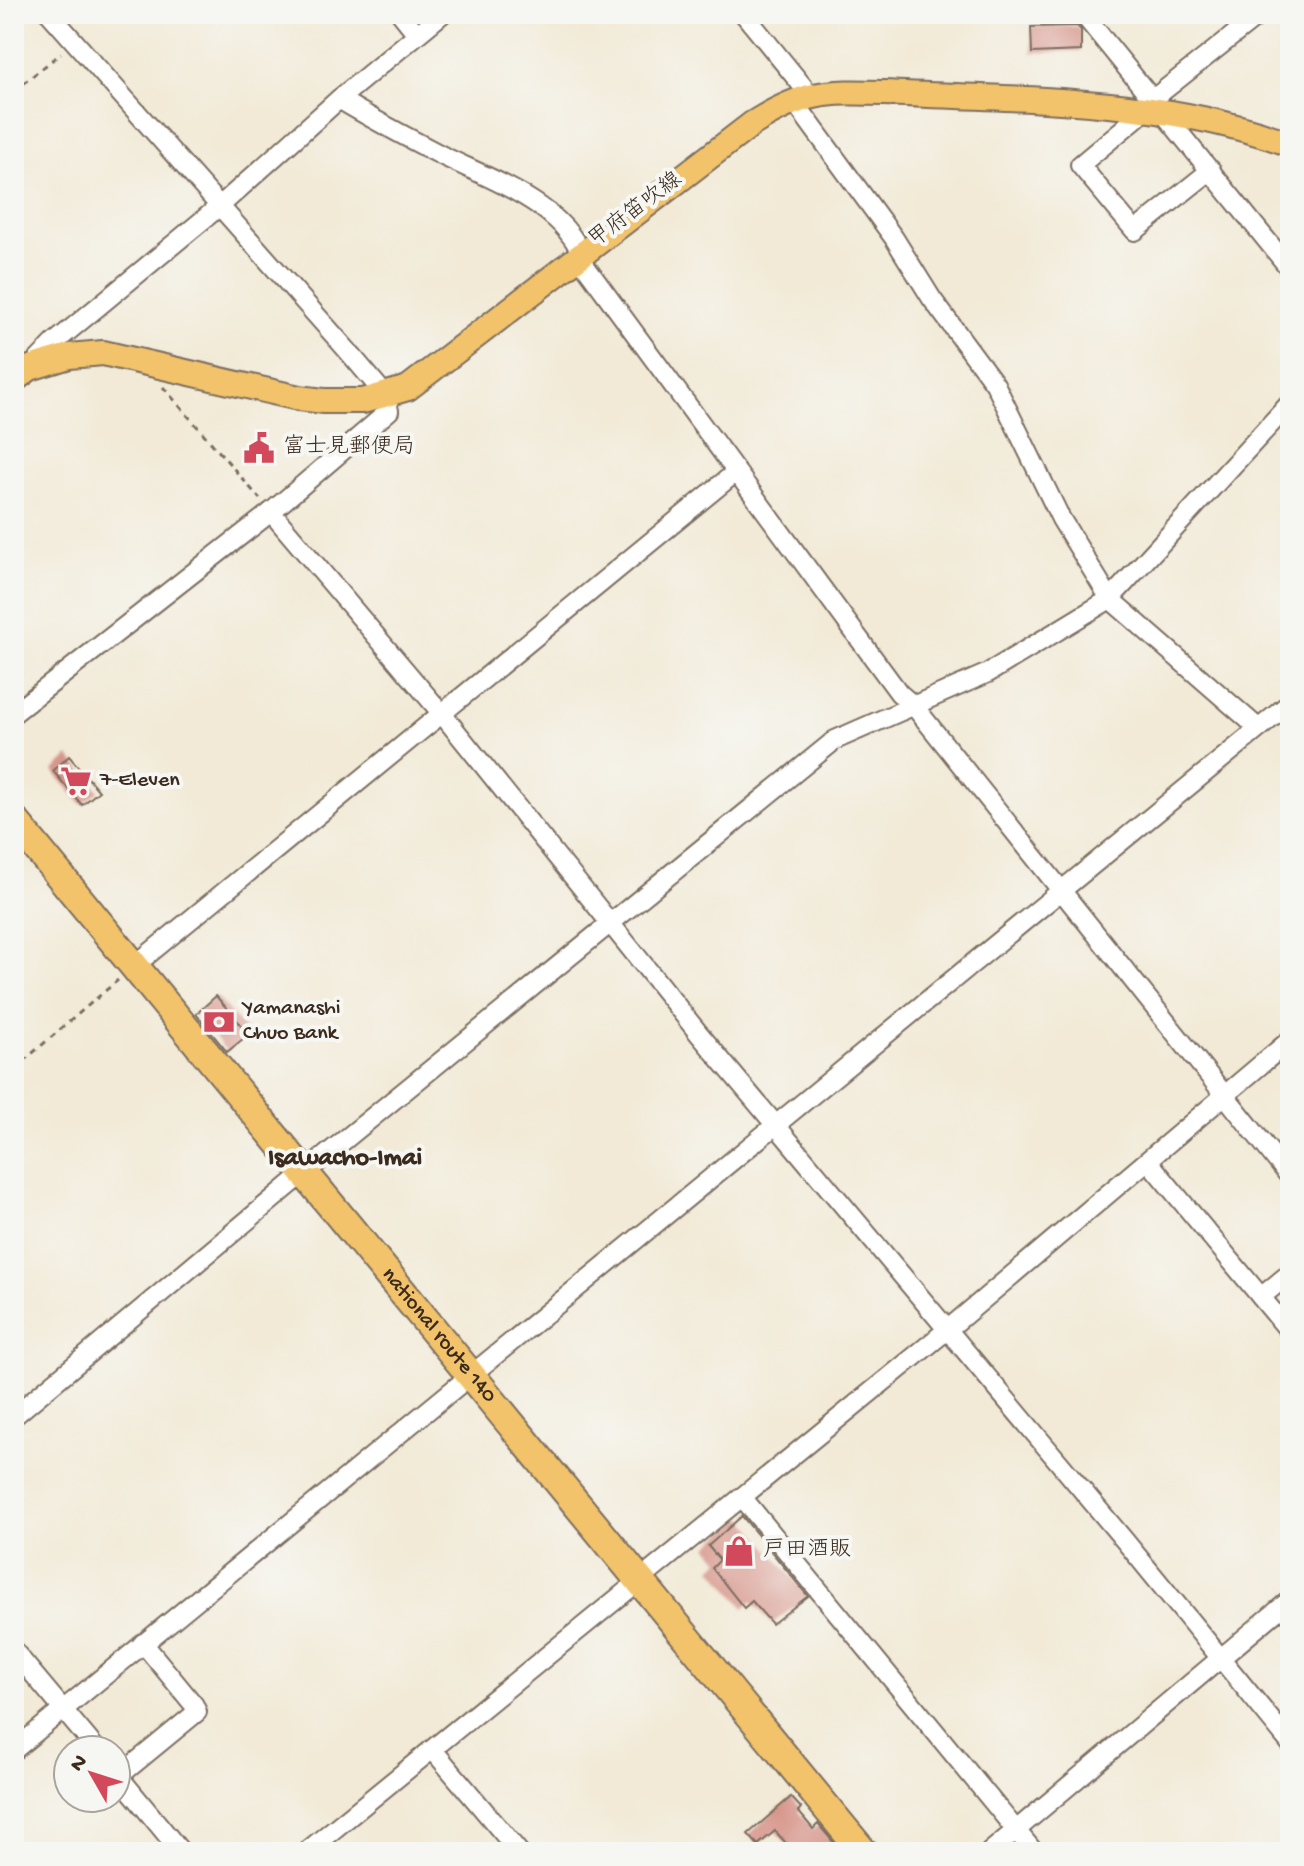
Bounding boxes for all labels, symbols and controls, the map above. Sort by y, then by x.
street label: 甲府笛吹線 [583,166,688,254]
public building icon: 富士見郵便局 [242,431,276,465]
place label: 富士見郵便局 [283,434,415,461]
supermarket icon: 7-Eleven [59,764,93,798]
place label: 7-Eleven [99,768,180,794]
place label: Yamanashi Chuo Bank [241,996,341,1047]
bank icon: Yamanashi Chuo Bank [202,1005,236,1039]
district label: Isawacho-Imai [268,1144,422,1175]
street label: national route 140 [375,1263,502,1409]
shop icon: 戸田酒販 [722,1534,756,1568]
place label: 戸田酒販 [763,1538,851,1564]
north arrow [52,1734,132,1814]
text: N [65,1750,94,1778]

